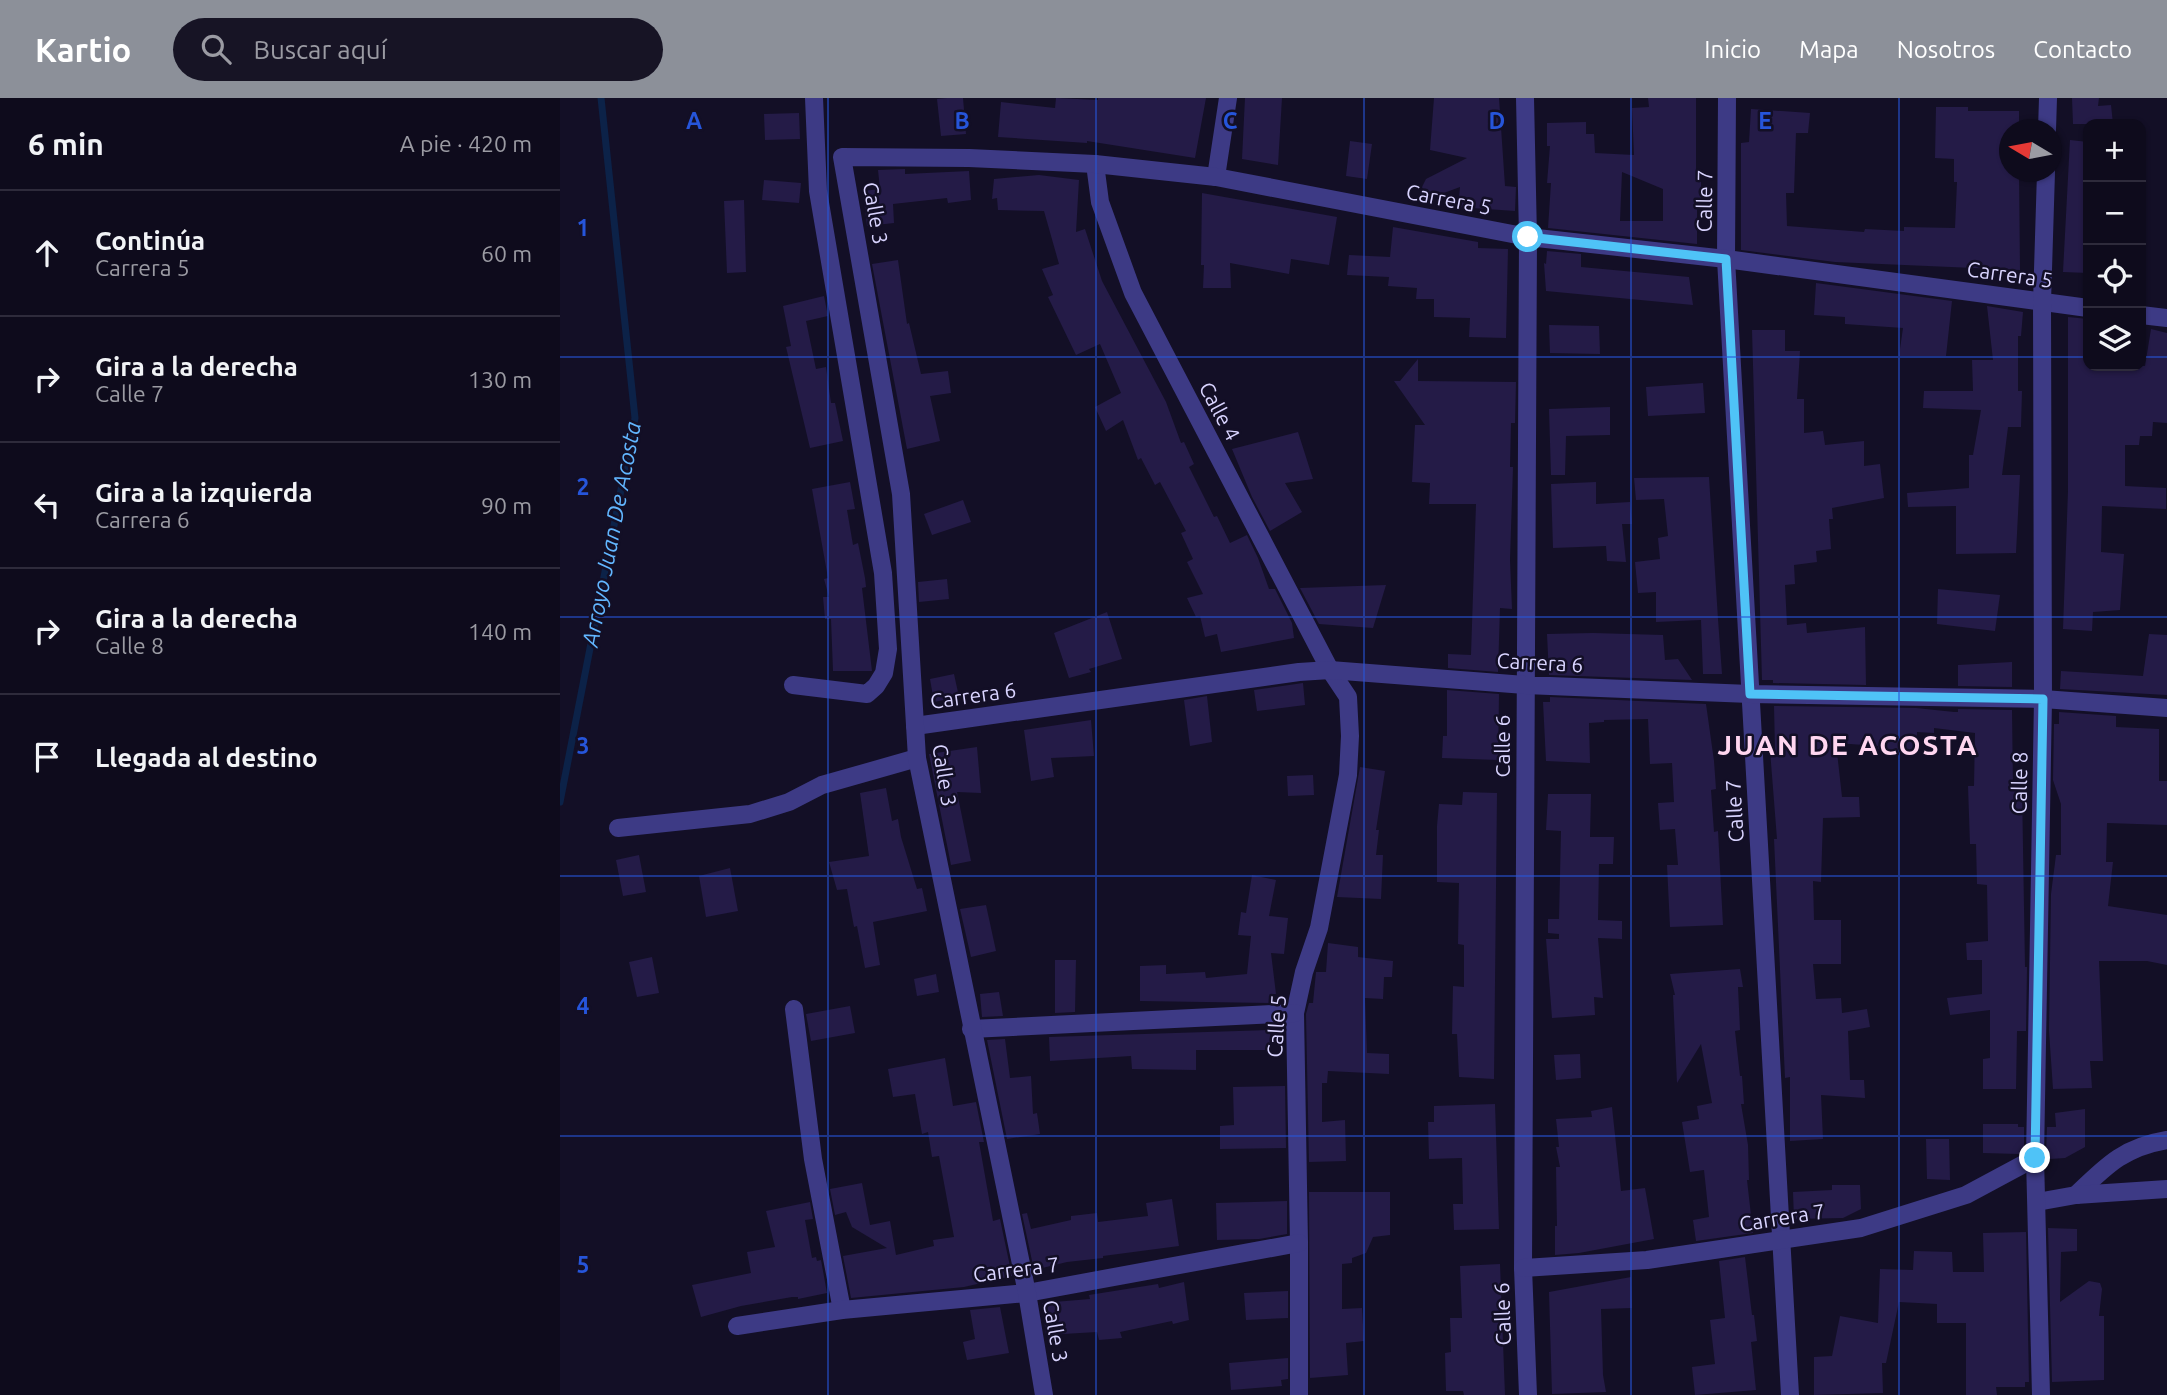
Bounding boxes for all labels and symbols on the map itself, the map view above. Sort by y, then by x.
text: A [686,108,702,133]
text: B [954,108,970,133]
text: C [1223,108,1238,133]
text: D [1489,108,1505,133]
text: E [1758,108,1772,133]
north arrow [1999,119,2062,182]
street label: Calle 7 [1691,169,1717,233]
street label: Carrera 5 [1404,179,1494,219]
street label: Calle 3 [859,180,893,246]
text: 1 [577,215,589,240]
route start [1512,221,1543,252]
street label: Carrera 5 [1965,256,2055,292]
street label: Calle 4 [1195,378,1245,444]
water label: Arroyo Juan De Acosta [577,419,645,650]
text: 2 [577,474,589,499]
street label: Carrera 6 [1496,648,1584,676]
street label: Carrera 6 [928,677,1018,713]
street label: Calle 6 [1490,715,1514,777]
district label: JUAN DE ACOSTA [1718,729,1978,760]
text: 3 [577,733,589,758]
street label: Calle 3 [928,742,962,808]
street label: Calle 8 [2006,751,2032,815]
street label: Calle 7 [1720,779,1748,843]
text: 4 [577,993,590,1018]
street label: Calle 5 [1262,994,1290,1058]
route end [2019,1142,2050,1173]
street label: Carrera 7 [1737,1198,1827,1236]
text: 5 [577,1252,589,1277]
street label: Carrera 7 [972,1252,1060,1286]
street label: Calle 6 [1489,1282,1515,1346]
street label: Calle 3 [1039,1298,1073,1364]

